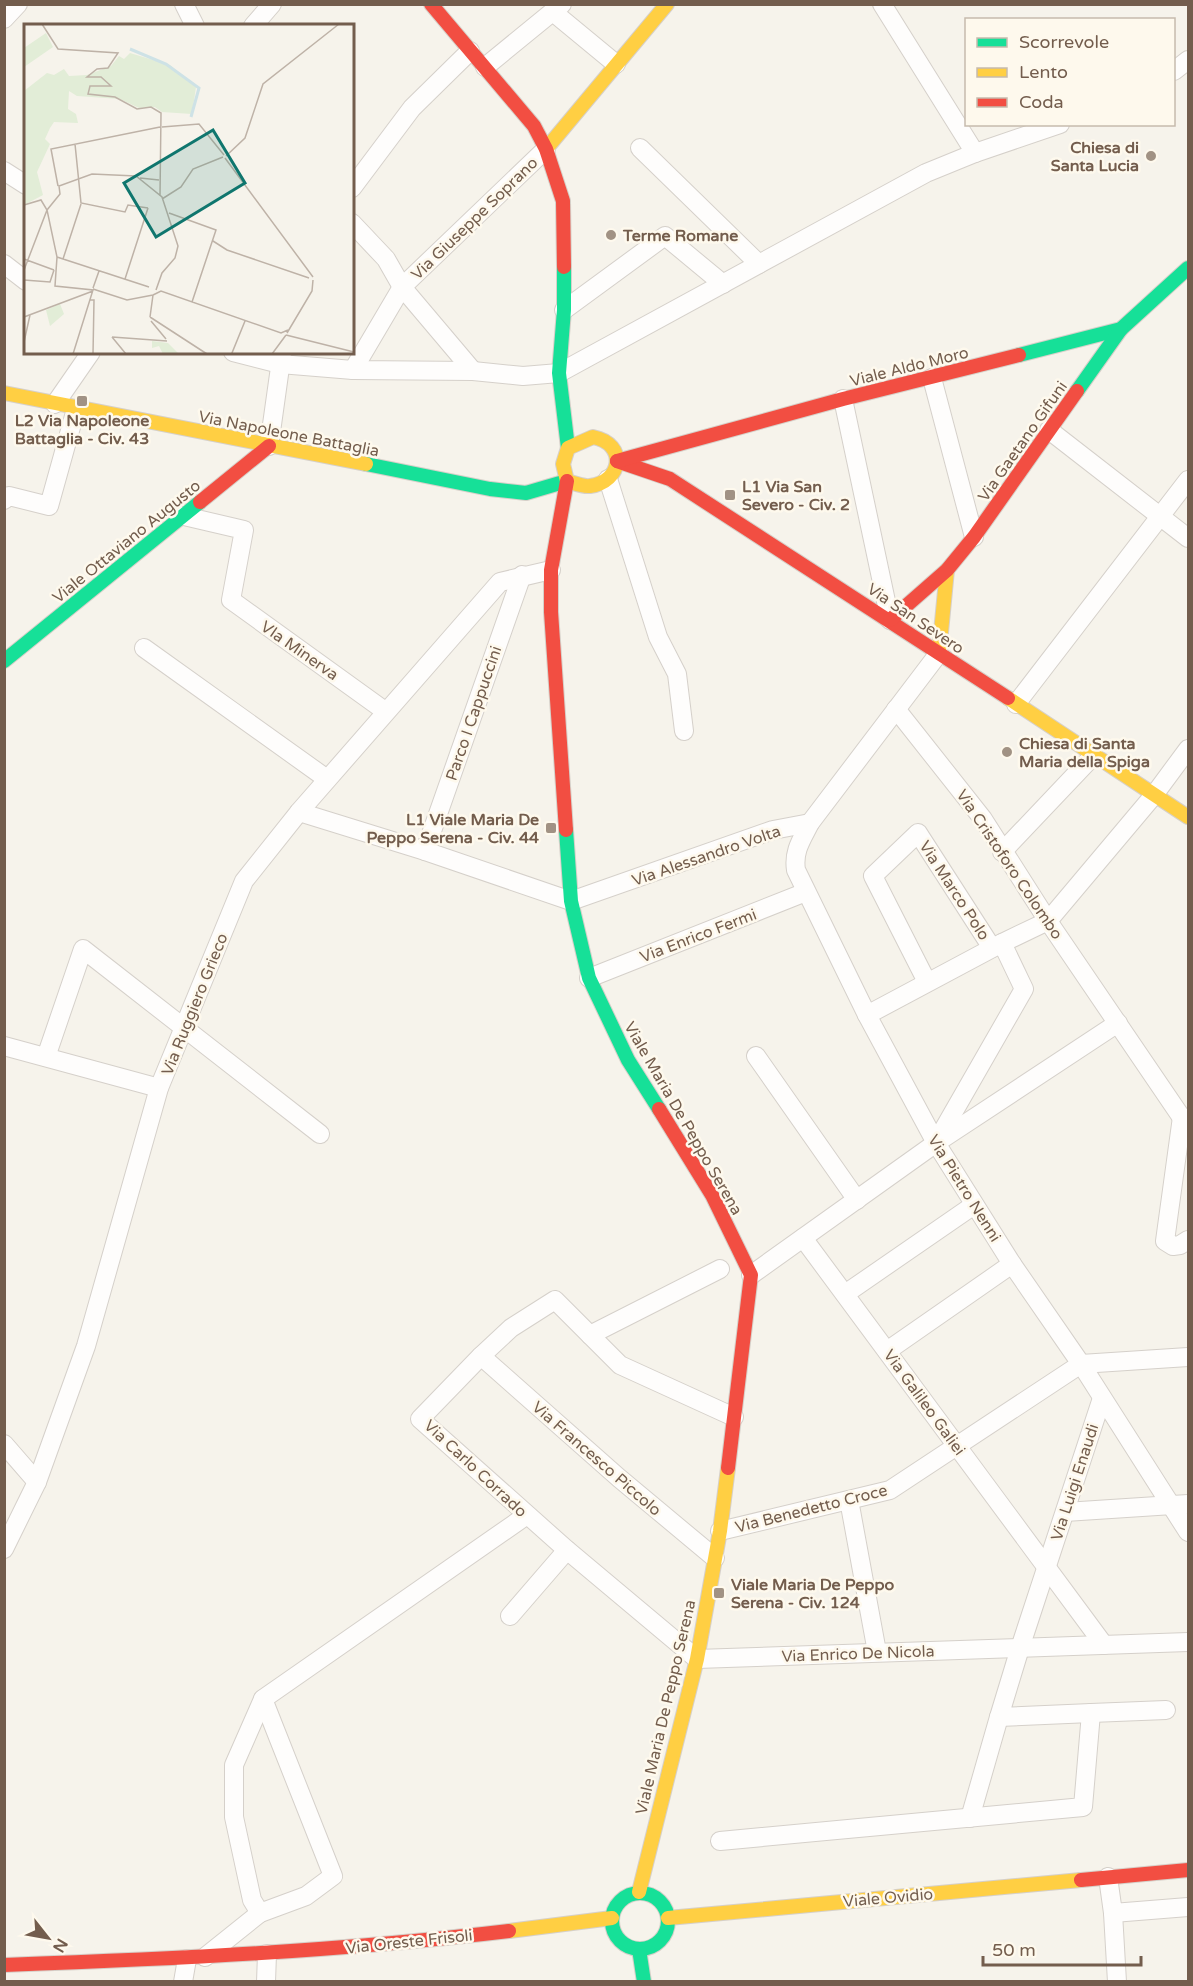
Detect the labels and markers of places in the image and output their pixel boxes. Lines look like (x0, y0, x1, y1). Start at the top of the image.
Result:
place label: Chiesa di Santa Lucia (1051, 138, 1139, 176)
marker: Chiesa di Santa Lucia (1144, 149, 1158, 163)
place label: Terme Romane (622, 226, 738, 246)
marker: Terme Romane (604, 228, 618, 242)
marker: L2 Via Napoleone Battaglia - Civ. 43 (75, 394, 89, 408)
place label: L2 Via Napoleone Battaglia - Civ. 43 (15, 411, 149, 449)
place label: L1 Via San Severo - Civ. 2 (742, 477, 850, 515)
marker: L1 Via San Severo - Civ. 2 (723, 488, 737, 502)
place label: Chiesa di Santa Maria della Spiga (1019, 734, 1150, 772)
marker: Chiesa di Santa Maria della Spiga (1000, 745, 1014, 759)
place label: L1 Viale Maria De Peppo Serena - Civ. 44 (367, 810, 539, 848)
marker: L1 Viale Maria De Peppo Serena - Civ. 44 (544, 821, 558, 835)
place label: Viale Maria De Peppo Serena - Civ. 124 (731, 1575, 895, 1613)
marker: Viale Maria De Peppo Serena - Civ. 124 (712, 1586, 726, 1600)

